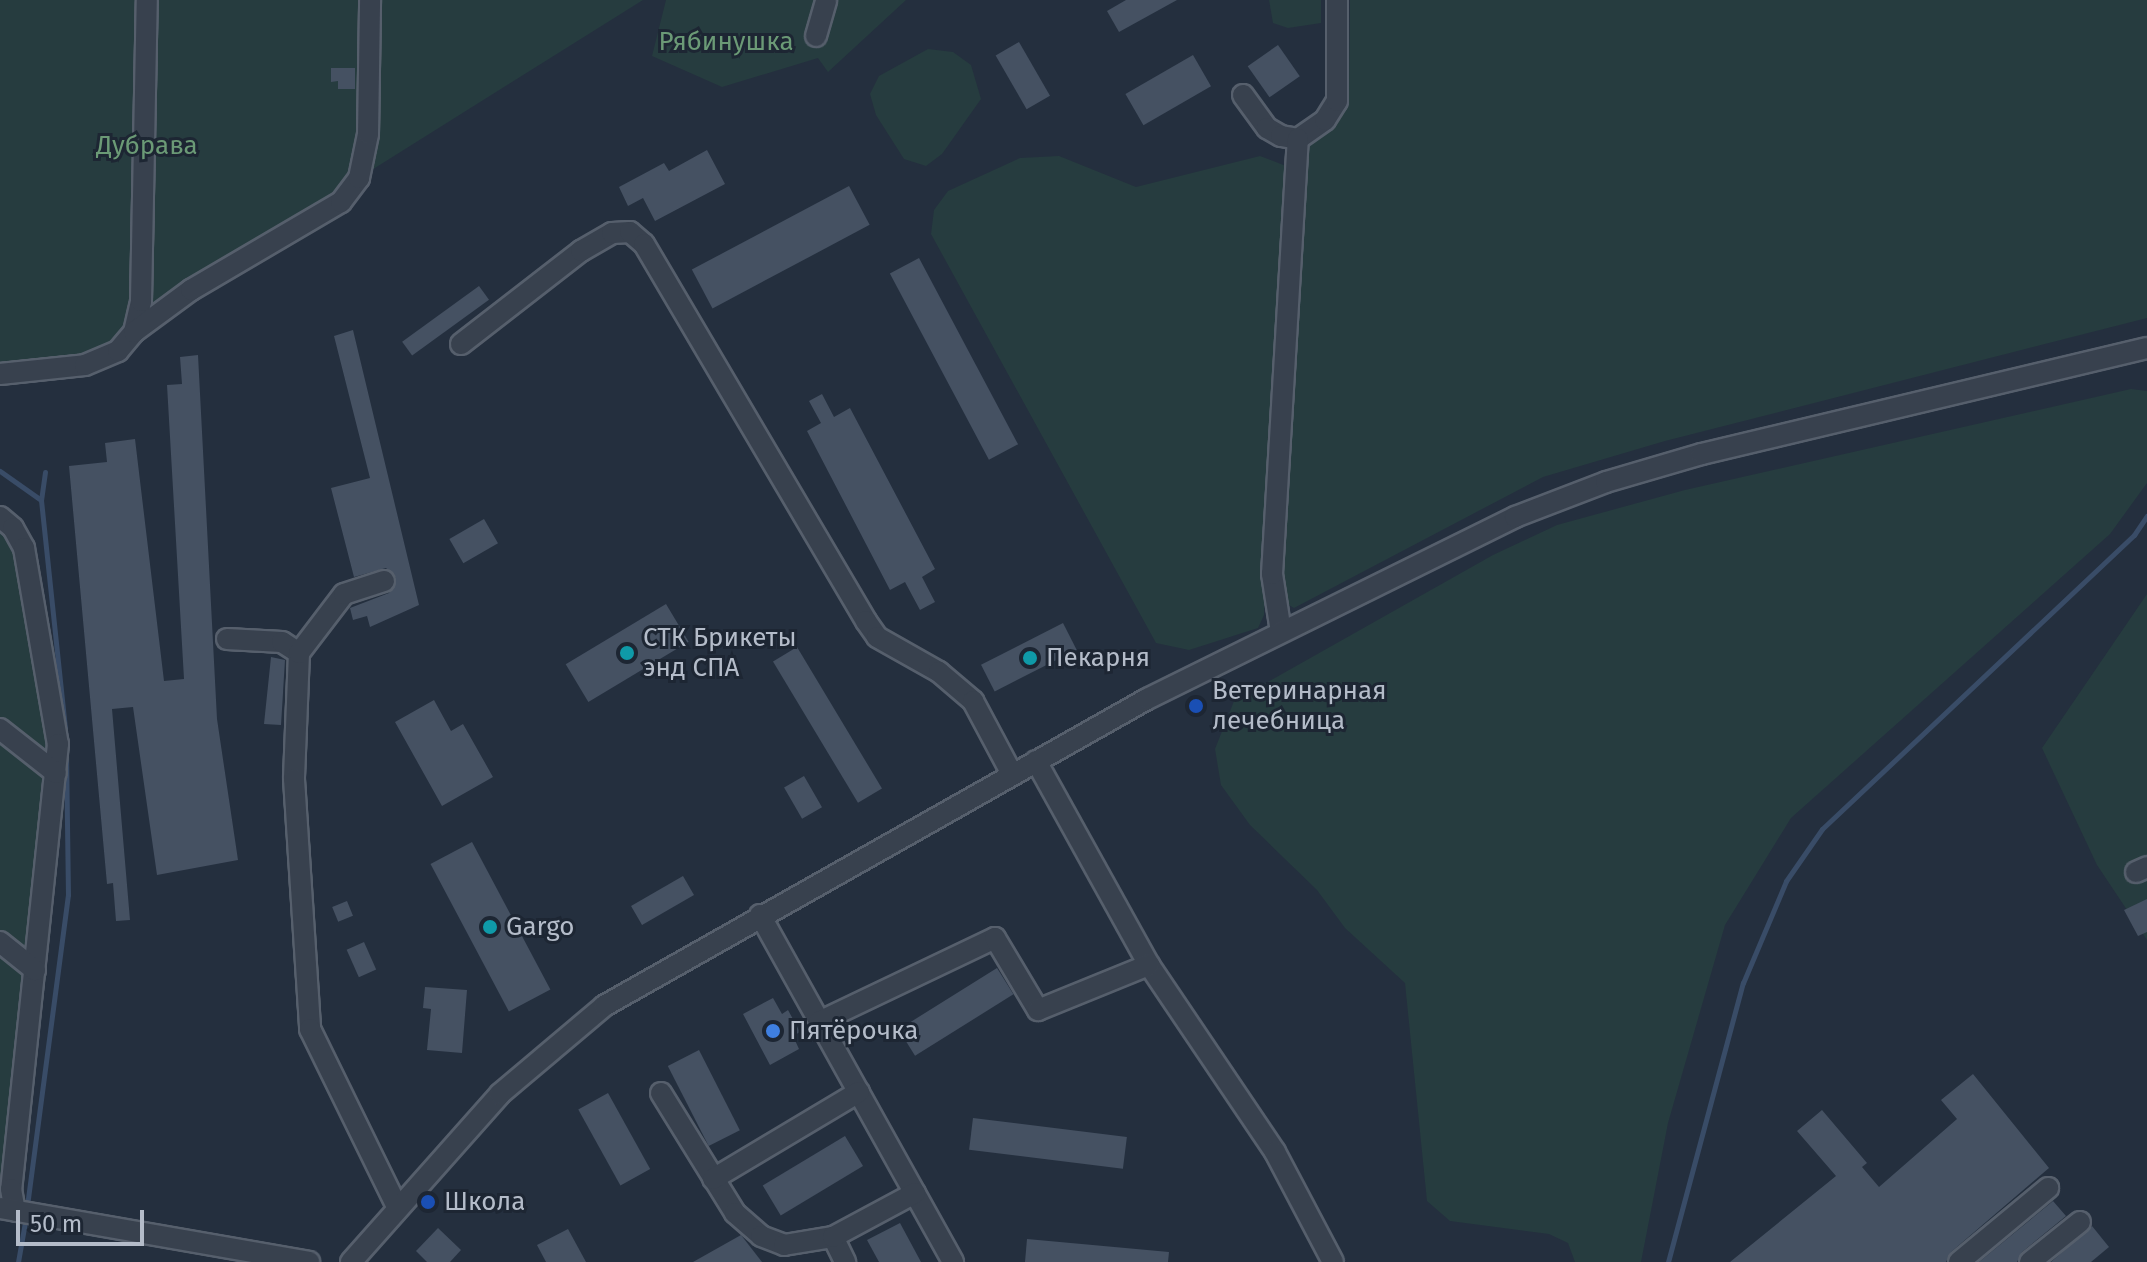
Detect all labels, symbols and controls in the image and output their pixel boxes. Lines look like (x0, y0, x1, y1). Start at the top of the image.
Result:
park label: Рябинушка (658, 26, 794, 58)
park label: Дубрава (96, 130, 198, 162)
place label: СТК Брикеты энд СПА (643, 622, 797, 684)
place label: Пекарня (1046, 642, 1150, 674)
marker: СТК Брикеты энд СПА (618, 644, 636, 662)
marker: Пекарня (1021, 649, 1039, 667)
place label: Ветеринарная лечебница (1212, 675, 1387, 736)
marker: Ветеринарная лечебница (1187, 697, 1205, 715)
place label: Gargo (506, 911, 574, 943)
marker: Gargo (481, 918, 499, 936)
place label: Пятёрочка (789, 1015, 918, 1047)
marker: Пятёрочка (764, 1022, 782, 1040)
place label: Школа (444, 1186, 525, 1218)
marker: Школа (419, 1193, 437, 1211)
scale bar (20, 1194, 148, 1244)
text: 50 m (30, 1210, 82, 1238)

